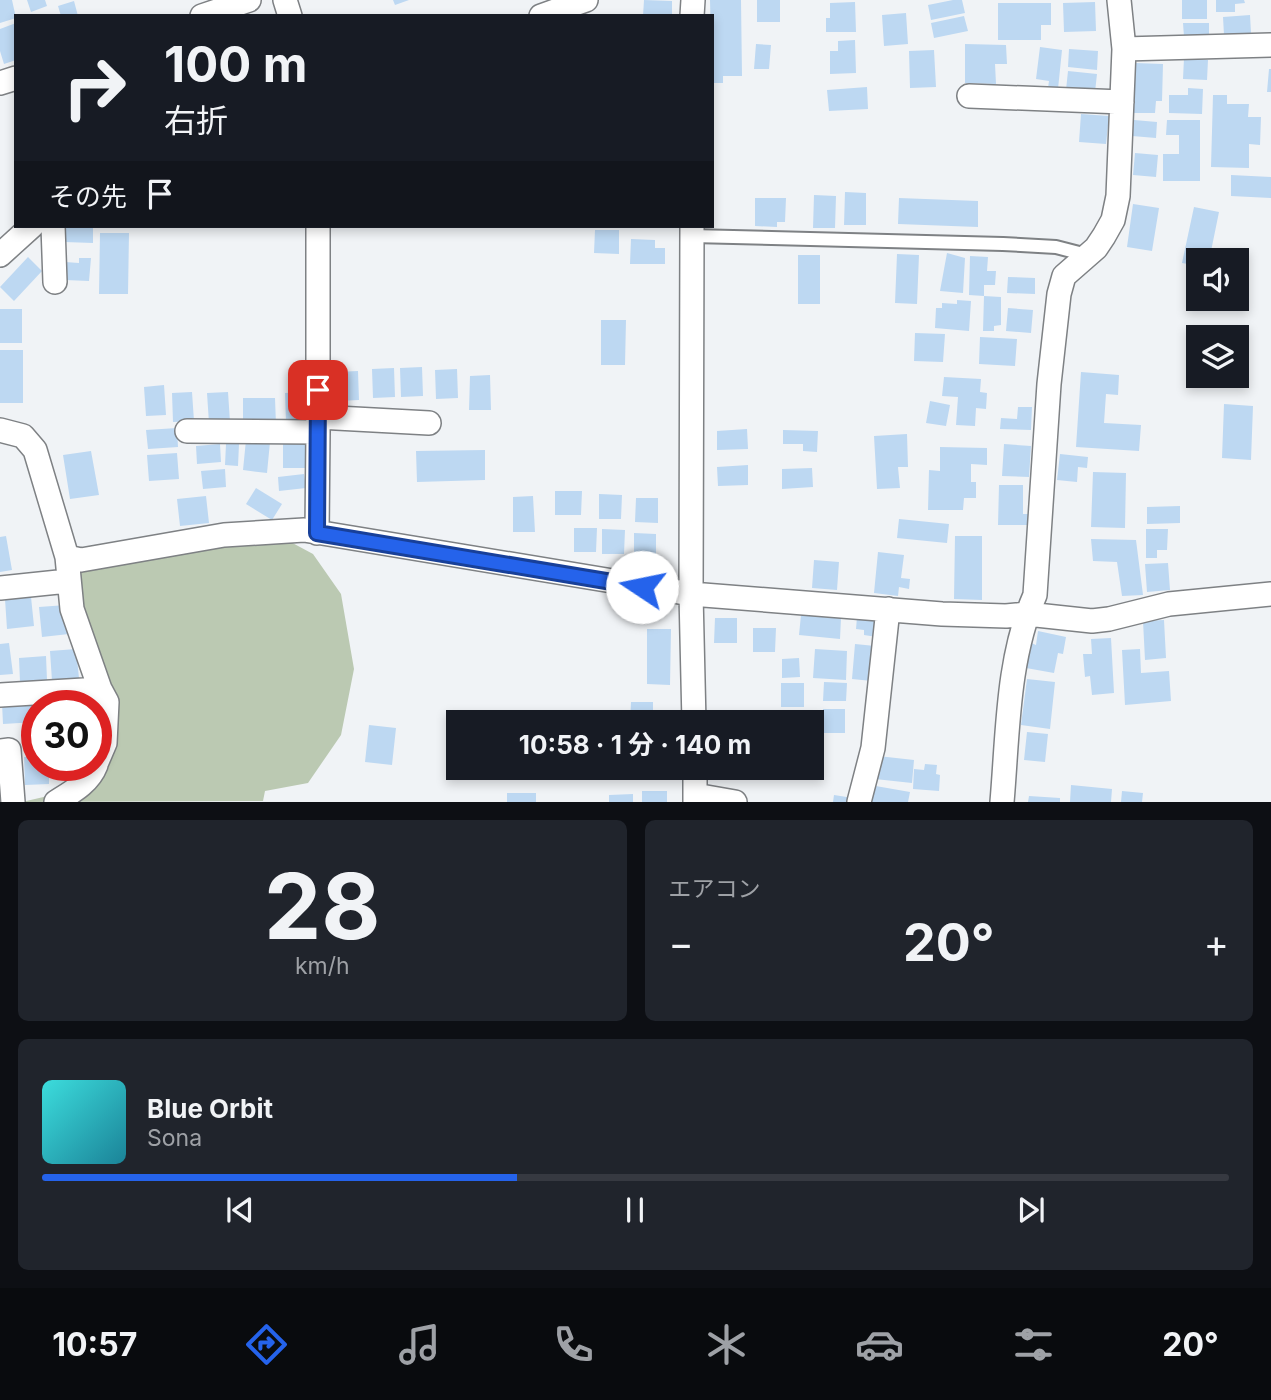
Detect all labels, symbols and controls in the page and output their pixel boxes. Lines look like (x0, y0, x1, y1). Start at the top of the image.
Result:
text: 100 m (164, 35, 308, 94)
icon: right (49, 42, 140, 133)
text: 右折 (164, 101, 228, 140)
icon: arrive (141, 175, 179, 213)
text: その先 (49, 181, 127, 212)
map controls (1186, 248, 1249, 388)
button: sound (1186, 248, 1249, 311)
button: layers (1186, 325, 1249, 388)
pin (288, 360, 348, 420)
icon: arrive (299, 371, 337, 409)
position arrow (605, 550, 679, 624)
speed limit sign: 30 (21, 690, 112, 781)
text: 10:58 · 1 分 · 140 m (519, 729, 751, 760)
text: 28 (264, 851, 381, 961)
text: エアコン (669, 875, 761, 903)
text: 20° (903, 911, 995, 974)
text: − (669, 920, 694, 966)
text: + (1204, 920, 1229, 966)
text: km/h (295, 952, 350, 980)
text: Blue Orbit (147, 1093, 273, 1124)
text: Sona (147, 1124, 202, 1152)
icon: previous (221, 1191, 259, 1229)
icon: pause (616, 1191, 654, 1229)
icon: next (1012, 1191, 1050, 1229)
icon: directions (242, 1320, 291, 1369)
icon: music (395, 1320, 444, 1369)
icon: phone (549, 1320, 598, 1369)
icon: climate (702, 1320, 751, 1369)
icon: car (855, 1320, 904, 1369)
icon: filters (1009, 1320, 1058, 1369)
text: 10:57 (52, 1325, 137, 1364)
text: 20° (1162, 1325, 1219, 1364)

